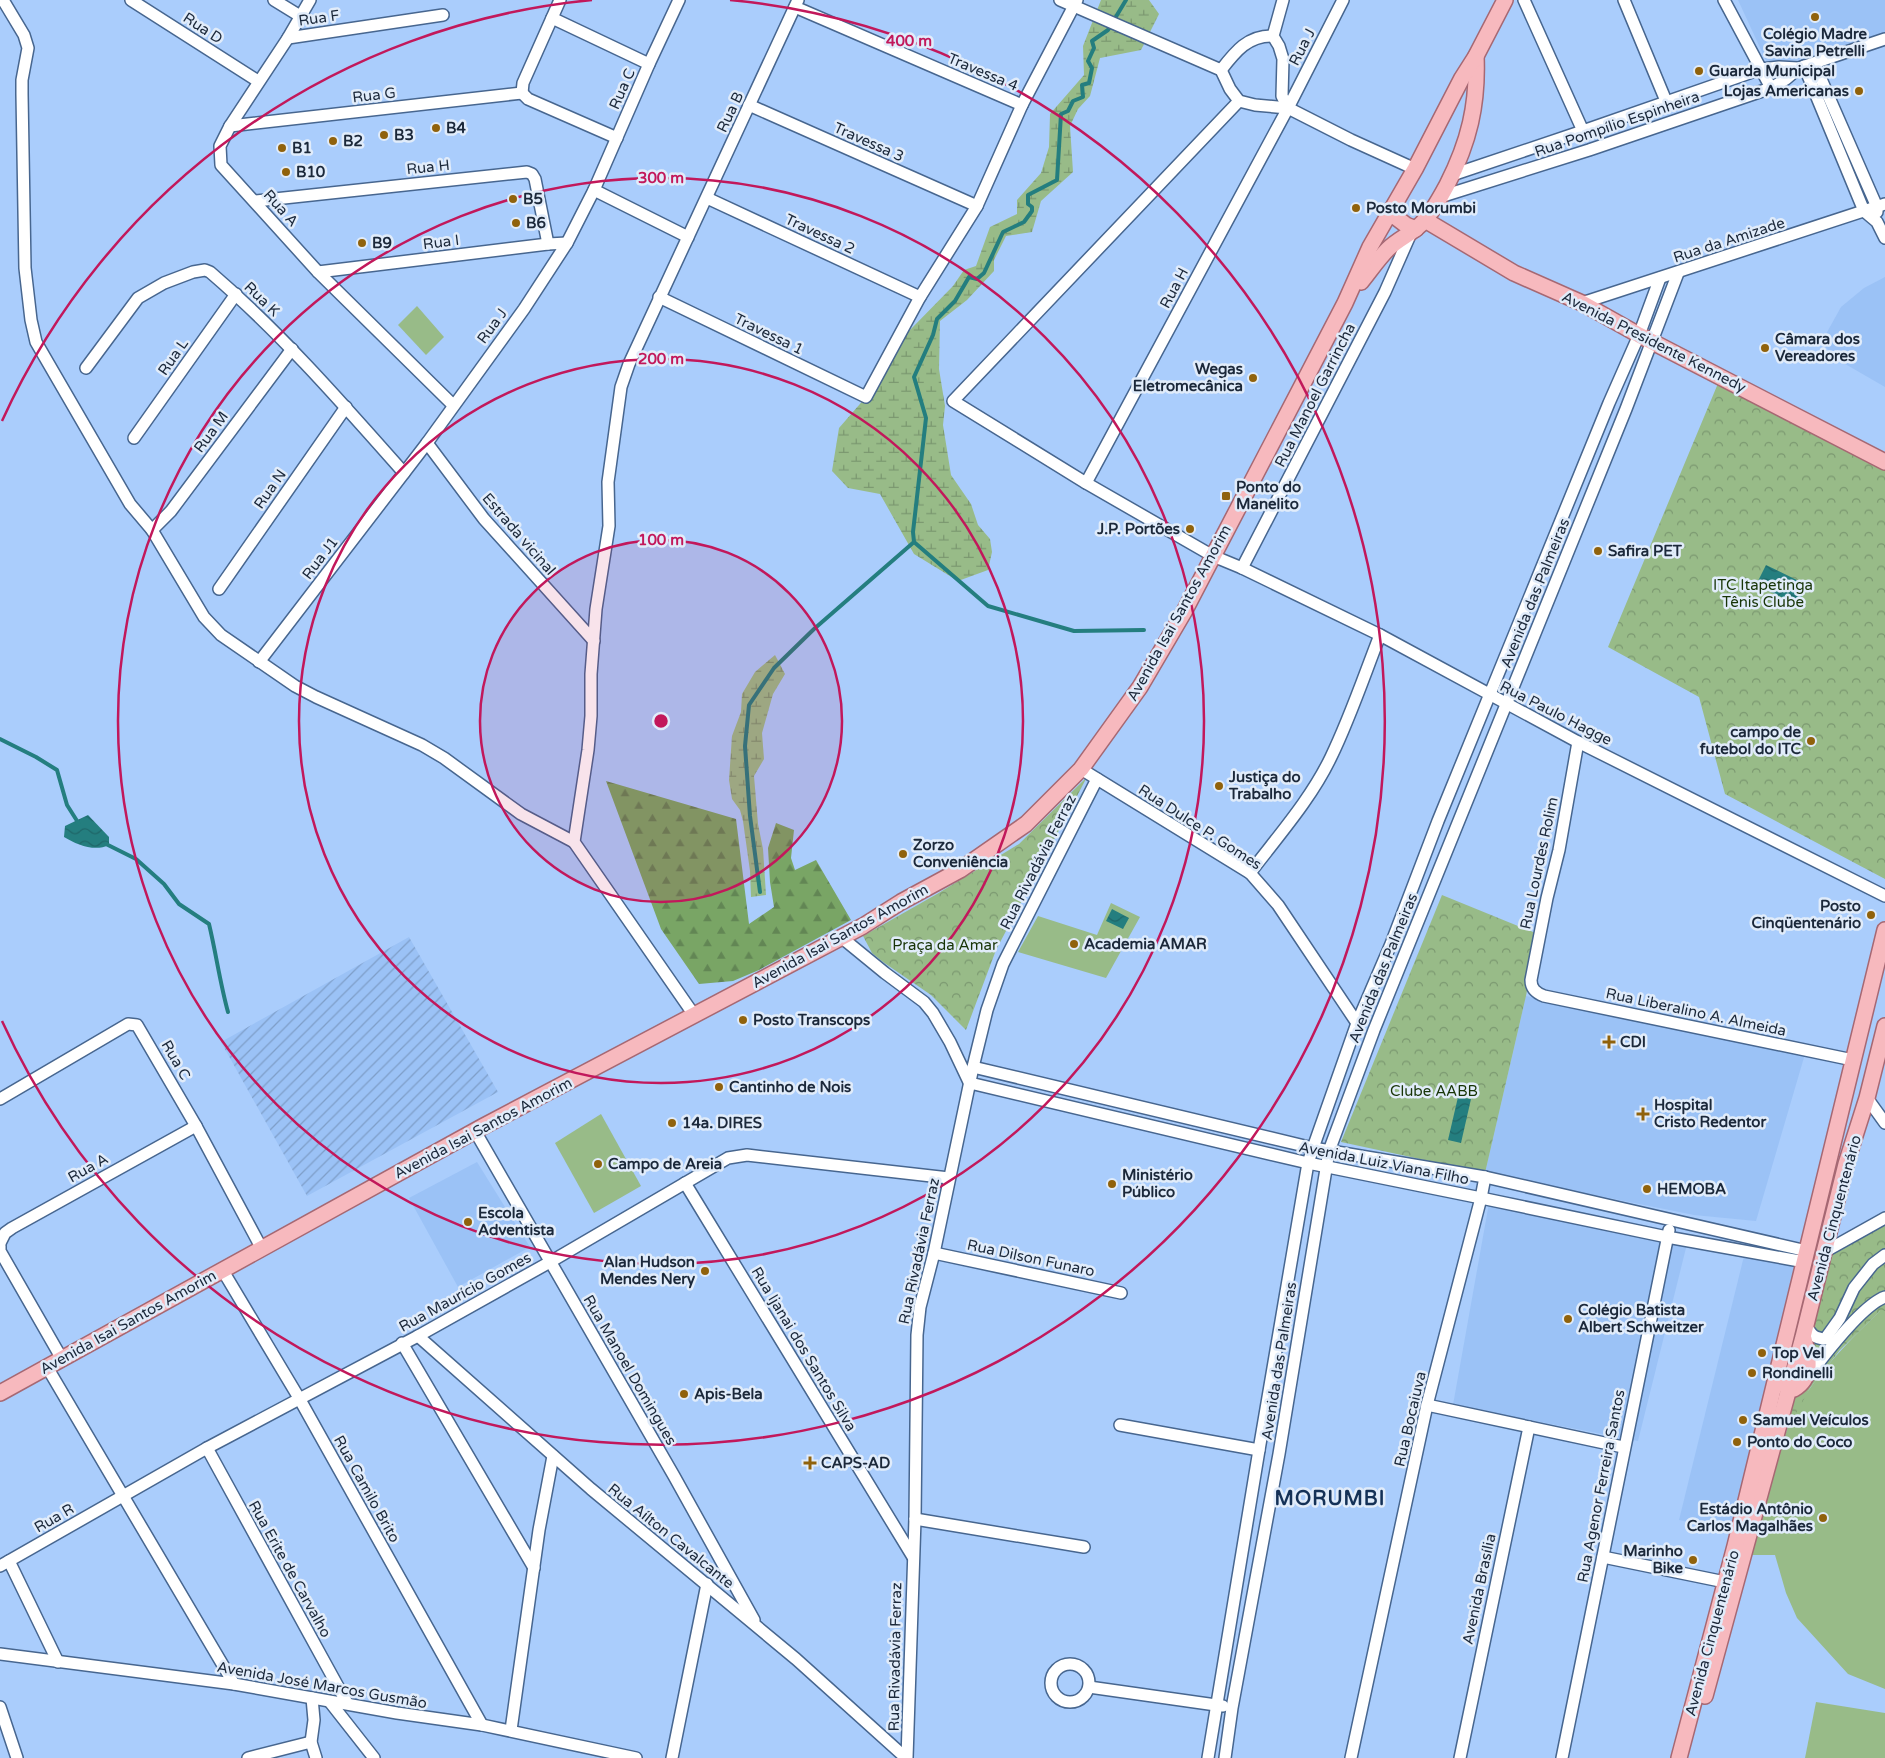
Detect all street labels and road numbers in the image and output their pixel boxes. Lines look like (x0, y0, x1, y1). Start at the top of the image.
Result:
street label: Rua F (297, 6, 341, 30)
street label: Rua D (180, 9, 226, 47)
street label: Rua J (1285, 25, 1319, 69)
street label: Travessa 4 (945, 49, 1021, 95)
street label: Rua C (605, 66, 639, 112)
street label: Rua G (351, 83, 397, 107)
street label: Rua Pompílio Espinheira (1532, 87, 1702, 161)
street label: Rua B (713, 89, 747, 135)
street label: Travessa 3 (831, 119, 907, 165)
street label: Rua H (405, 156, 451, 178)
street label: Rua A (260, 186, 302, 230)
street label: Travessa 2 (782, 210, 858, 258)
street label: Rua da Amizade (1671, 213, 1787, 267)
street label: Rua I (422, 231, 460, 253)
street label: Rua H (1156, 265, 1192, 311)
street label: Rua K (241, 278, 283, 320)
street label: Avenida Presidente Kennedy (1559, 288, 1749, 396)
street label: Rua J (473, 305, 511, 347)
street label: Travessa 1 (731, 310, 807, 358)
street label: Rua Manoel Garrincha (1271, 320, 1359, 470)
street label: Rua L (154, 335, 192, 379)
street label: Rua M (190, 408, 232, 456)
street label: Rua N (250, 466, 290, 512)
street label: Estrada vicinal (478, 489, 560, 579)
street label: Avenida das Palmeiras (1497, 516, 1573, 670)
street label: Avenida Isai Santos Amorim (1123, 522, 1235, 704)
street label: Rua J1 (298, 533, 342, 583)
street label: Rua Paulo Hagge (1497, 677, 1615, 749)
street label: Rua Dulce P. Gomes (1135, 780, 1265, 874)
street label: Rua Rivadávia Ferraz (996, 792, 1080, 932)
street label: Rua Lourdes Rolim (1516, 795, 1562, 931)
street label: Avenida Isai Santos Amorim (749, 880, 931, 992)
street label: Avenida das Palmeiras (1345, 891, 1421, 1045)
street label: Rua Liberalino A. Almeida (1604, 984, 1788, 1040)
street label: Rua C (158, 1037, 194, 1083)
street label: Avenida Isai Santos Amorim (391, 1073, 575, 1183)
street label: Avenida Cinquentenário (1803, 1133, 1865, 1303)
street label: Avenida Luiz Viana Filho (1297, 1138, 1471, 1188)
street label: Rua A (65, 1150, 111, 1186)
street label: Rua Rivadávia Ferraz (895, 1176, 943, 1326)
street label: Rua Dilson Funaro (966, 1236, 1096, 1280)
street label: Rua Maurício Gomes (396, 1248, 534, 1336)
street label: Rua Ijanai dos Santos Silva (748, 1263, 860, 1435)
street label: Avenida Isai Santos Amorim (37, 1266, 219, 1378)
street label: Avenida das Palmeiras (1258, 1281, 1300, 1441)
street label: Rua Manoel Domingues (580, 1292, 680, 1448)
street label: Rua Bocaiuva (1390, 1370, 1430, 1468)
street label: Rua Agenor Ferreira Santos (1573, 1388, 1629, 1584)
street label: Rua Camilo Brito (330, 1432, 404, 1546)
street label: Rua Aílton Cavalcante (604, 1480, 738, 1592)
street label: Rua Erite de Carvalho (245, 1497, 335, 1641)
street label: Rua R (31, 1499, 77, 1537)
street label: Avenida Brasília (1458, 1532, 1500, 1646)
street label: Avenida Cinquentenário (1681, 1548, 1743, 1718)
street label: Rua Rivadávia Ferraz (885, 1582, 905, 1732)
street label: Avenida José Marcos Gusmão (216, 1658, 428, 1712)

